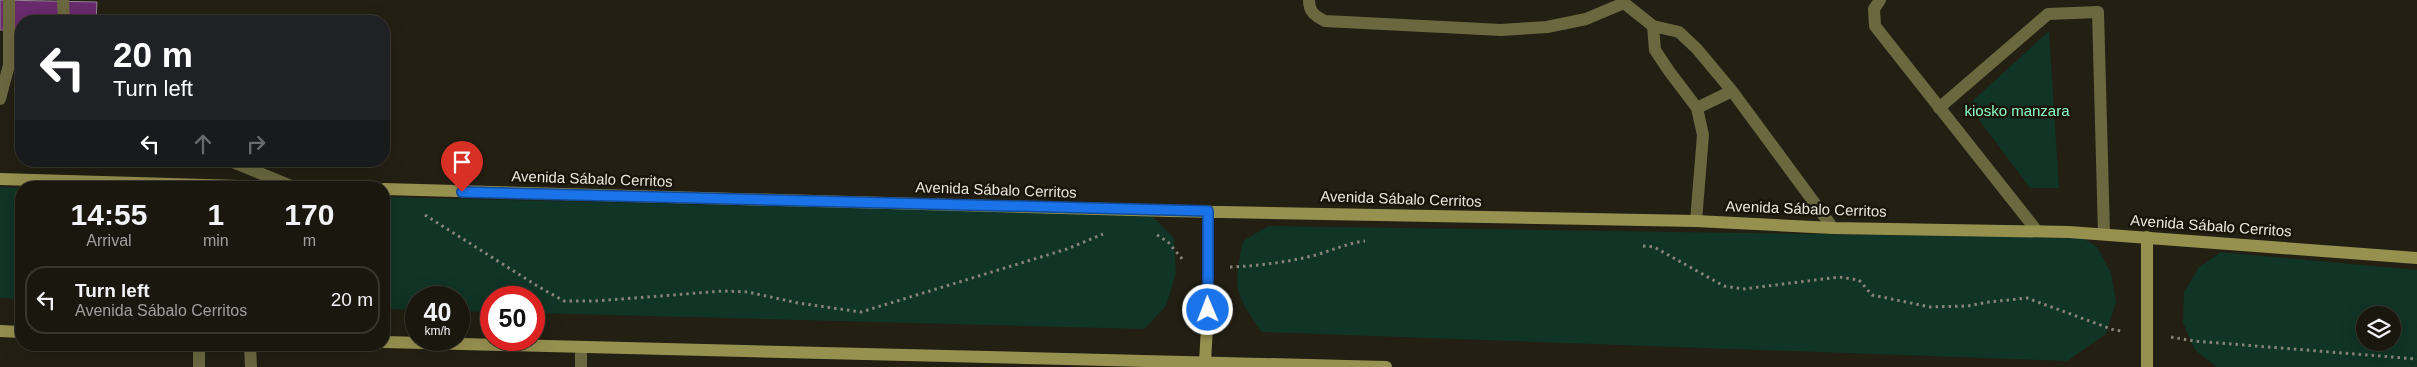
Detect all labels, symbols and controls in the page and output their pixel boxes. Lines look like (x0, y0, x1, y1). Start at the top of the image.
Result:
icon: left (30, 35, 95, 100)
text: 20 m (113, 35, 193, 74)
text: Turn left (113, 76, 193, 101)
park label: kiosko manzara (1964, 102, 2070, 119)
icon: left (136, 130, 164, 158)
icon: ahead (189, 130, 217, 158)
icon: right (242, 130, 270, 158)
pin (441, 141, 483, 192)
icon: arrive (448, 148, 476, 176)
street label: Avenida Sábalo Cerritos (511, 167, 673, 190)
street label: Avenida Sábalo Cerritos (915, 178, 1077, 201)
street label: Avenida Sábalo Cerritos (1320, 187, 1482, 210)
street label: Avenida Sábalo Cerritos (1725, 197, 1887, 220)
text: 14:55 (71, 198, 147, 231)
text: 1 (207, 198, 224, 231)
text: 170 (284, 198, 334, 231)
street label: Avenida Sábalo Cerritos (2130, 211, 2292, 240)
text: Arrival (86, 232, 132, 249)
text: min (203, 232, 229, 249)
text: m (303, 232, 316, 249)
text: Turn left (75, 280, 150, 301)
position arrow (1181, 283, 1233, 335)
icon: left (32, 286, 60, 314)
speed limit sign: 50 (480, 286, 545, 351)
text: 20 m (331, 289, 373, 310)
text: 40 (424, 298, 451, 326)
text: Avenida Sábalo Cerritos (75, 302, 247, 319)
map controls (2356, 306, 2401, 351)
button: layers (2356, 306, 2401, 351)
text: km/h (424, 324, 451, 338)

